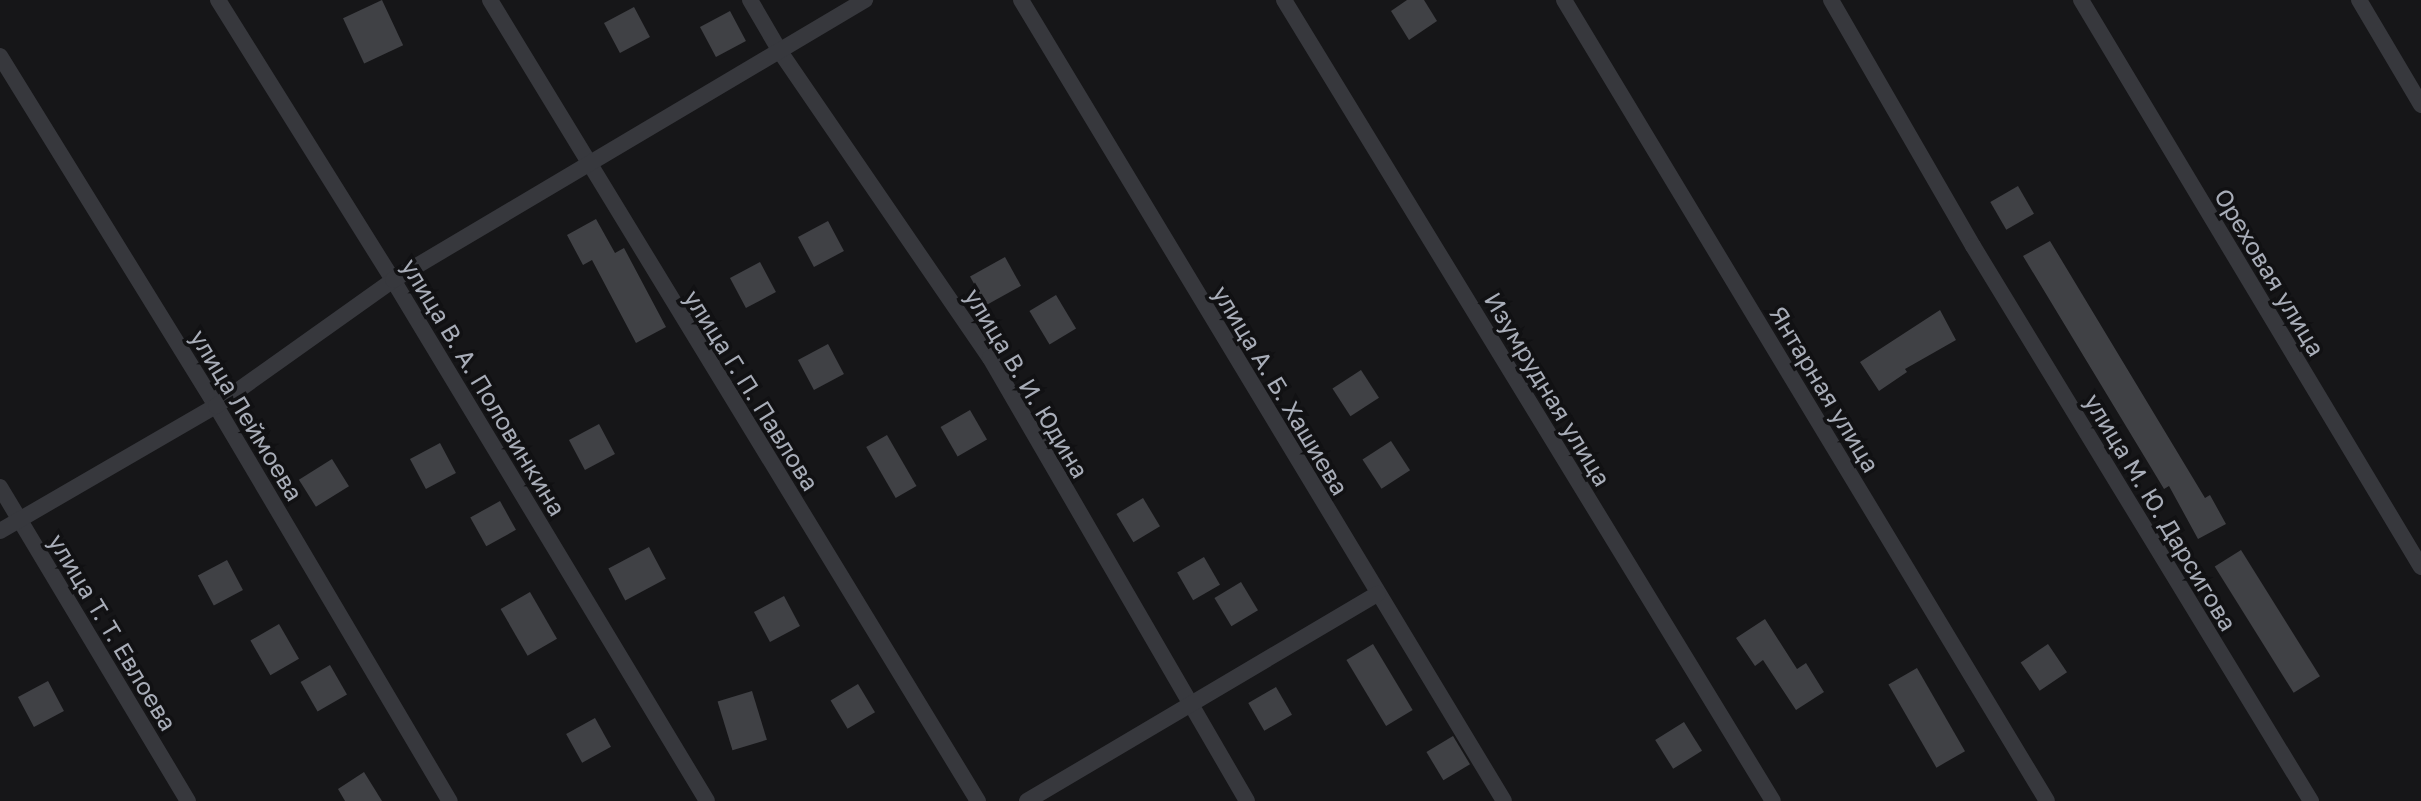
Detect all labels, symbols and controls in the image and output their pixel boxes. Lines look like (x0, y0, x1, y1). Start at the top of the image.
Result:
street label: Ореховая улица (2209, 183, 2331, 361)
street label: улица В. А. Половинкина (396, 253, 572, 521)
street label: улица А. Б. Хашиева (1207, 280, 1355, 500)
street label: улица В. И. Юдина (959, 283, 1095, 483)
street label: улица Г. П. Павлова (678, 284, 826, 496)
street label: Изумрудная улица (1479, 287, 1617, 491)
street label: Янтарная улица (1764, 301, 1886, 477)
street label: улица Леймоева (185, 324, 309, 506)
street label: улица М. Ю. Дарсигова (2079, 388, 2243, 636)
street label: улица Т. Т. Евлоева (43, 528, 183, 736)

